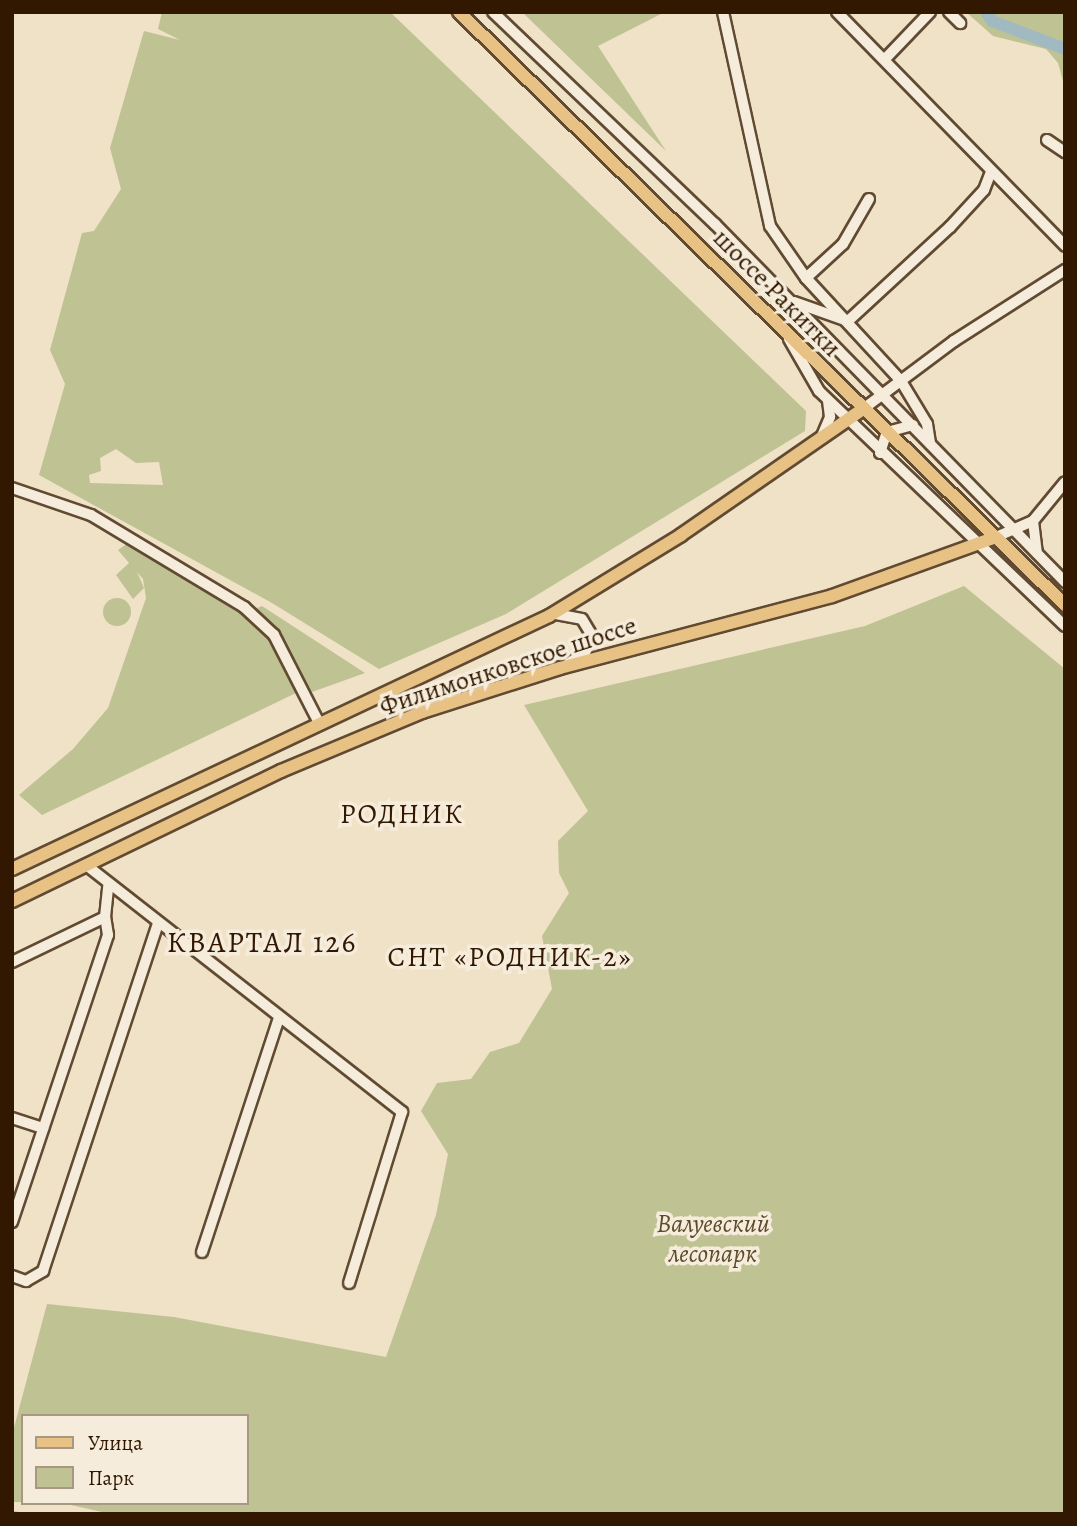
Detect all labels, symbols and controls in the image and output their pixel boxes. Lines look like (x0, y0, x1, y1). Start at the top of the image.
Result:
street label: шоссе Ракитки (707, 223, 847, 363)
street label: Филимонковское шоссе (376, 610, 640, 722)
district label: РОДНИК (341, 797, 463, 831)
district label: КВАРТАЛ 126 (168, 924, 356, 960)
district label: СНТ «РОДНИК-2» (389, 940, 631, 974)
park label: Валуевский лесопарк (656, 1208, 770, 1270)
legend (21, 1414, 248, 1505)
text: Улица (88, 1429, 143, 1457)
text: Парк (88, 1464, 134, 1492)

